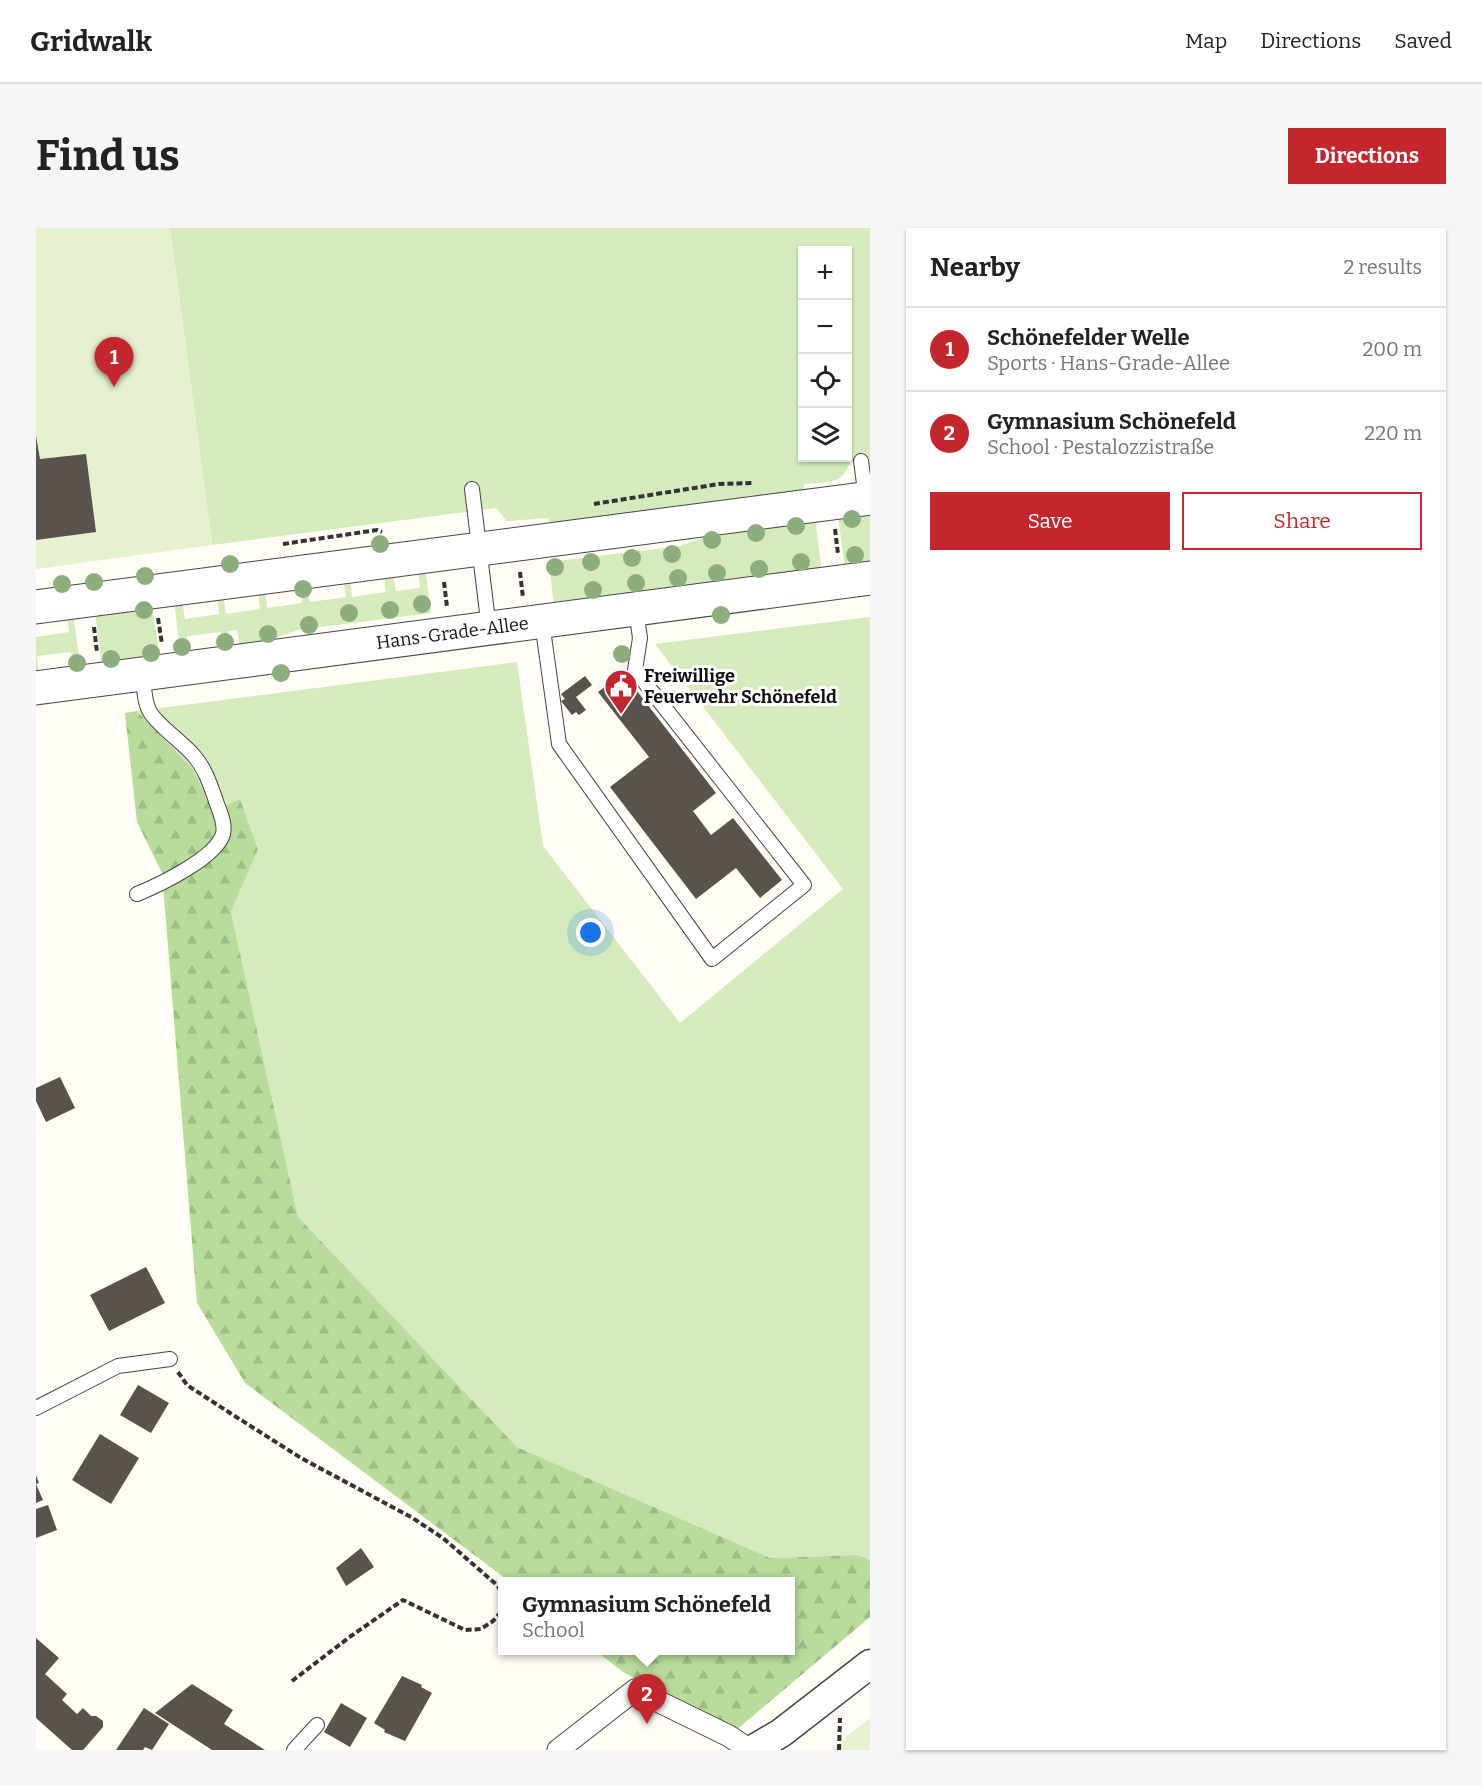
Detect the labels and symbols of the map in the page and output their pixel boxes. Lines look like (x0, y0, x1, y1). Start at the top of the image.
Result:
pin: 1 (94, 338, 134, 387)
street label: Hans-Grade-Allee (375, 612, 530, 654)
place label: Freiwillige Feuerwehr Schönefeld (644, 665, 837, 708)
public building icon: Freiwillige Feuerwehr Schönefeld (603, 668, 639, 715)
your location (576, 918, 605, 947)
pin: 2 (628, 1674, 666, 1724)

